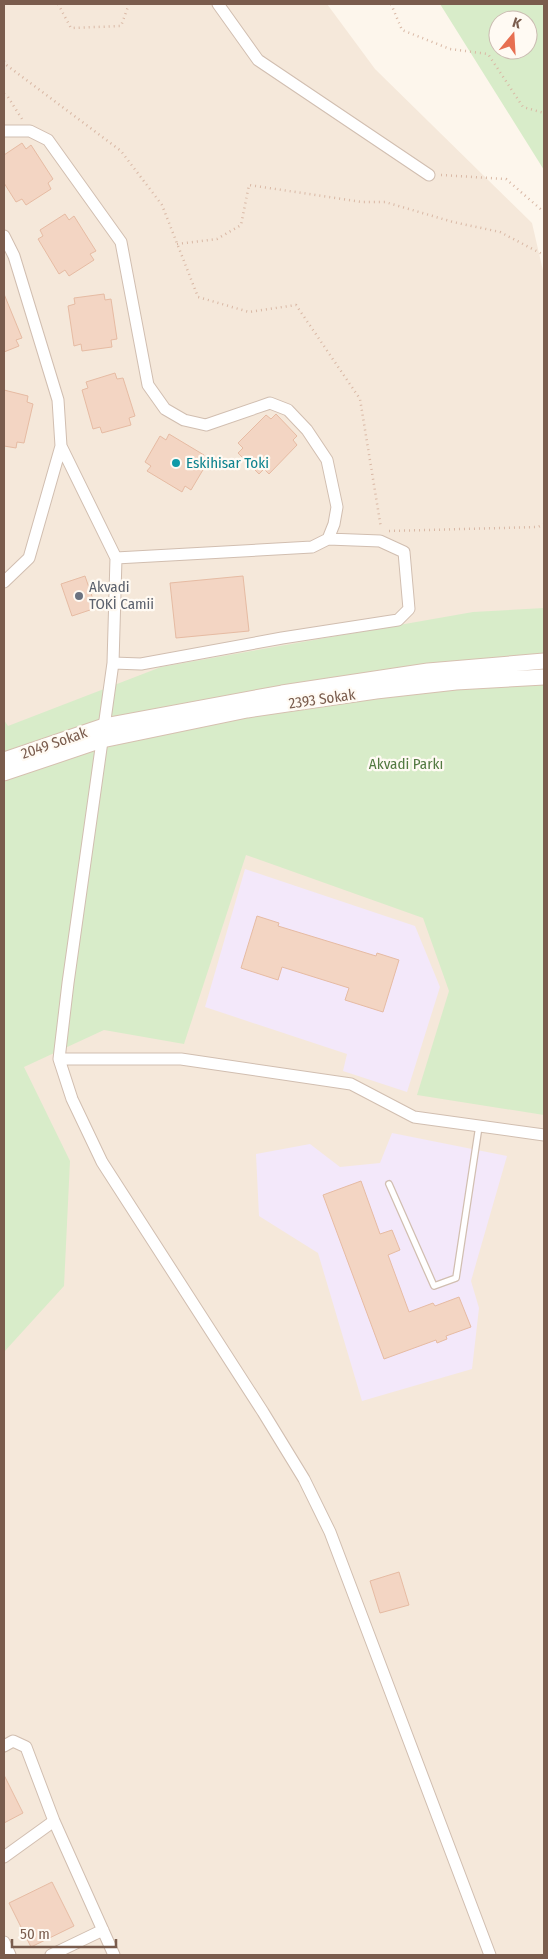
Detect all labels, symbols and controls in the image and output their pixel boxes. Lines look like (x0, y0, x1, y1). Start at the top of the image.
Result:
north arrow (488, 10, 538, 60)
text: K (510, 14, 524, 33)
place label: Eskihisar Toki (186, 454, 269, 472)
marker: Eskihisar Toki (170, 457, 182, 469)
place label: Akvadi TOKİ Camii (89, 578, 154, 613)
marker: Akvadi TOKİ Camii (73, 590, 85, 602)
street label: 2393 Sokak (288, 685, 356, 713)
street label: 2049 Sokak (19, 723, 89, 763)
park label: Akvadi Parkı (369, 755, 443, 773)
scale bar (12, 1916, 116, 1948)
text: 50 m (20, 1925, 50, 1943)

